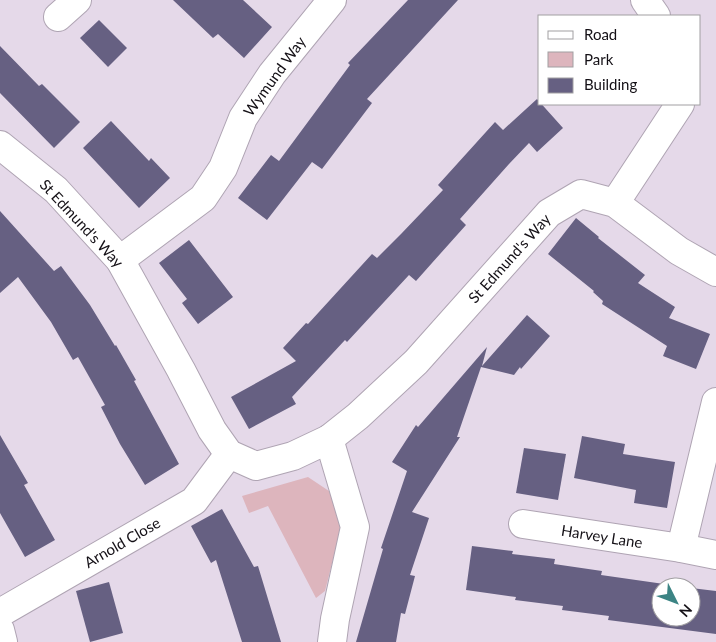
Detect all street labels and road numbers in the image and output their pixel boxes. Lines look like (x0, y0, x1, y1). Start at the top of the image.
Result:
street label: Wymund Way (239, 33, 309, 119)
street label: St Edmund's Way (37, 175, 128, 271)
street label: St Edmund's Way (464, 209, 554, 306)
street label: Arnold Close (81, 513, 163, 571)
street label: Harvey Lane (560, 521, 644, 551)

